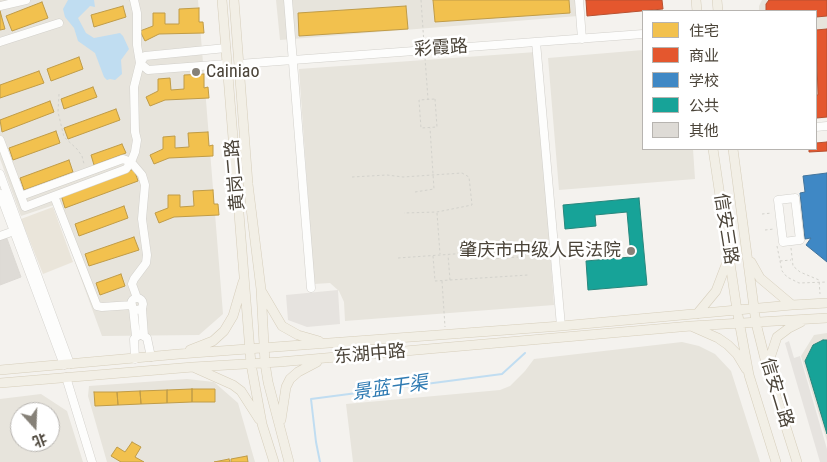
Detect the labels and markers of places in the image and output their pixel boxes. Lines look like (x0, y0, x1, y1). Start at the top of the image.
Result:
place label: Cainiao (206, 61, 259, 83)
marker: Cainiao (190, 66, 202, 78)
place label: 肇庆市中级人民法院 (459, 240, 621, 262)
marker: 肇庆市中级人民法院 (625, 245, 637, 257)

